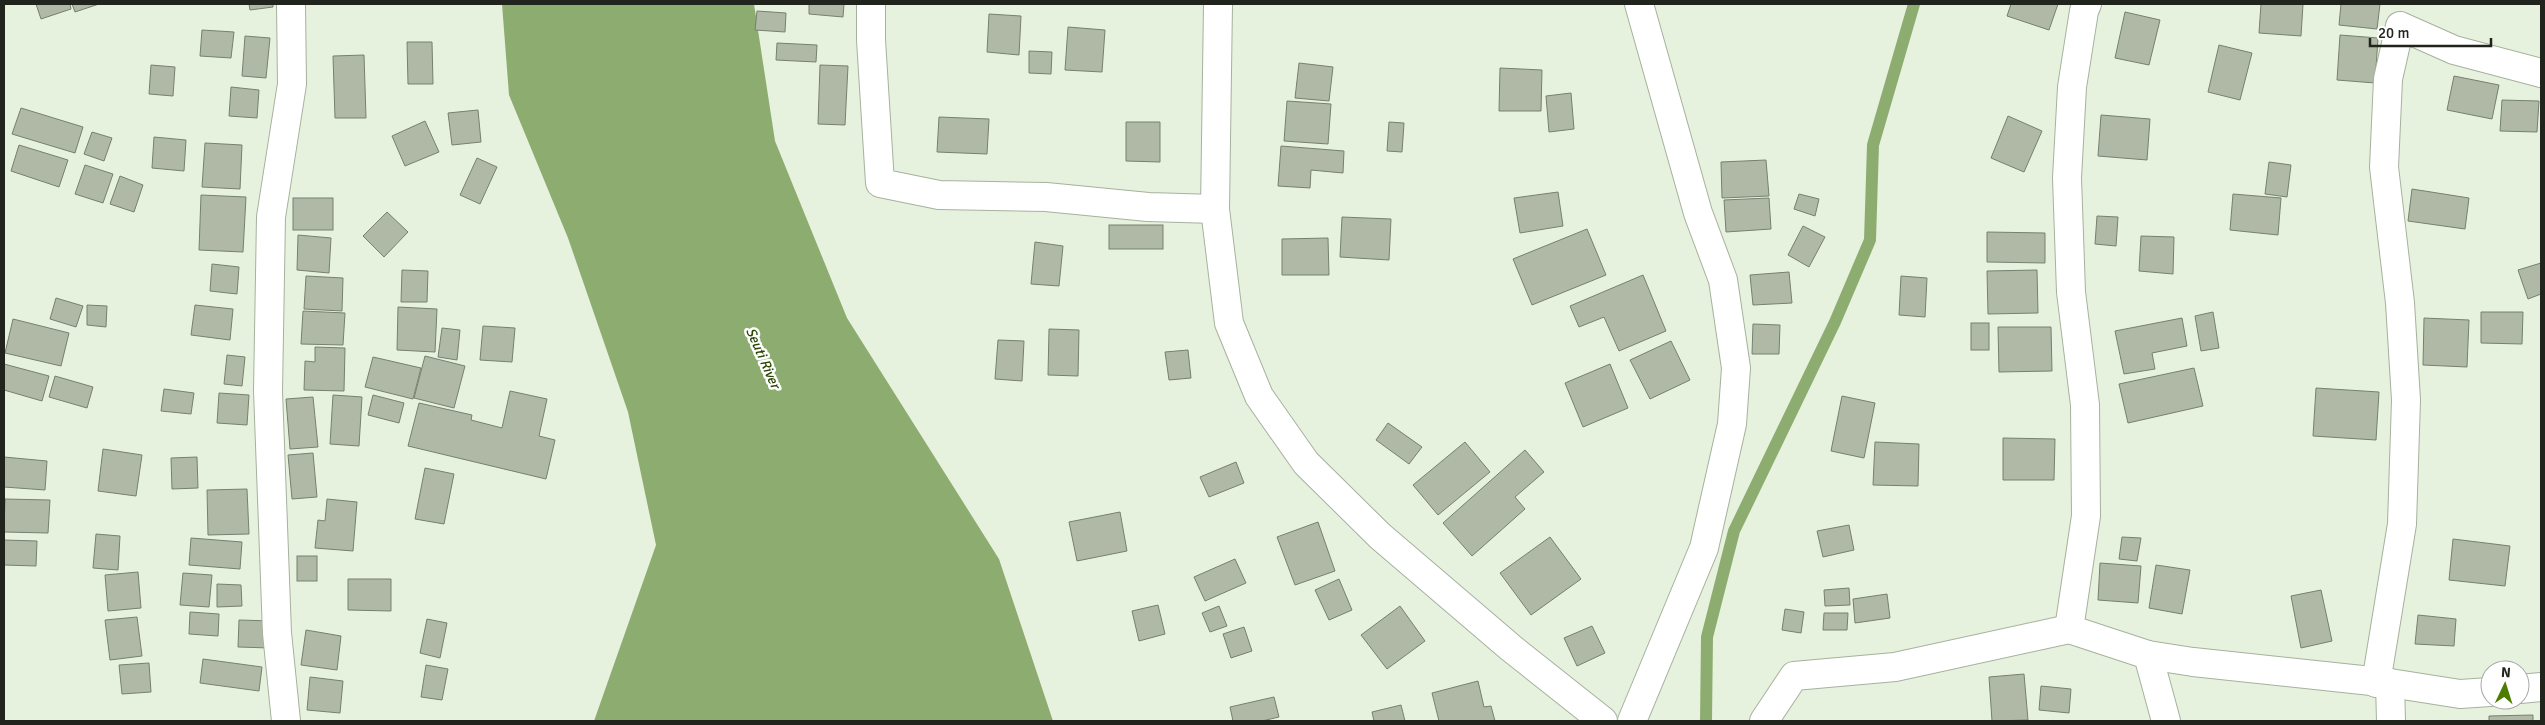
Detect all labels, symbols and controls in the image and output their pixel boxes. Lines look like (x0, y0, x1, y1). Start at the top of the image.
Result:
scale bar (2370, 15, 2491, 47)
text: 20 m (2378, 24, 2409, 42)
water label: Seuti River (742, 325, 785, 393)
north arrow (2480, 660, 2530, 710)
text: N (2500, 664, 2511, 681)

